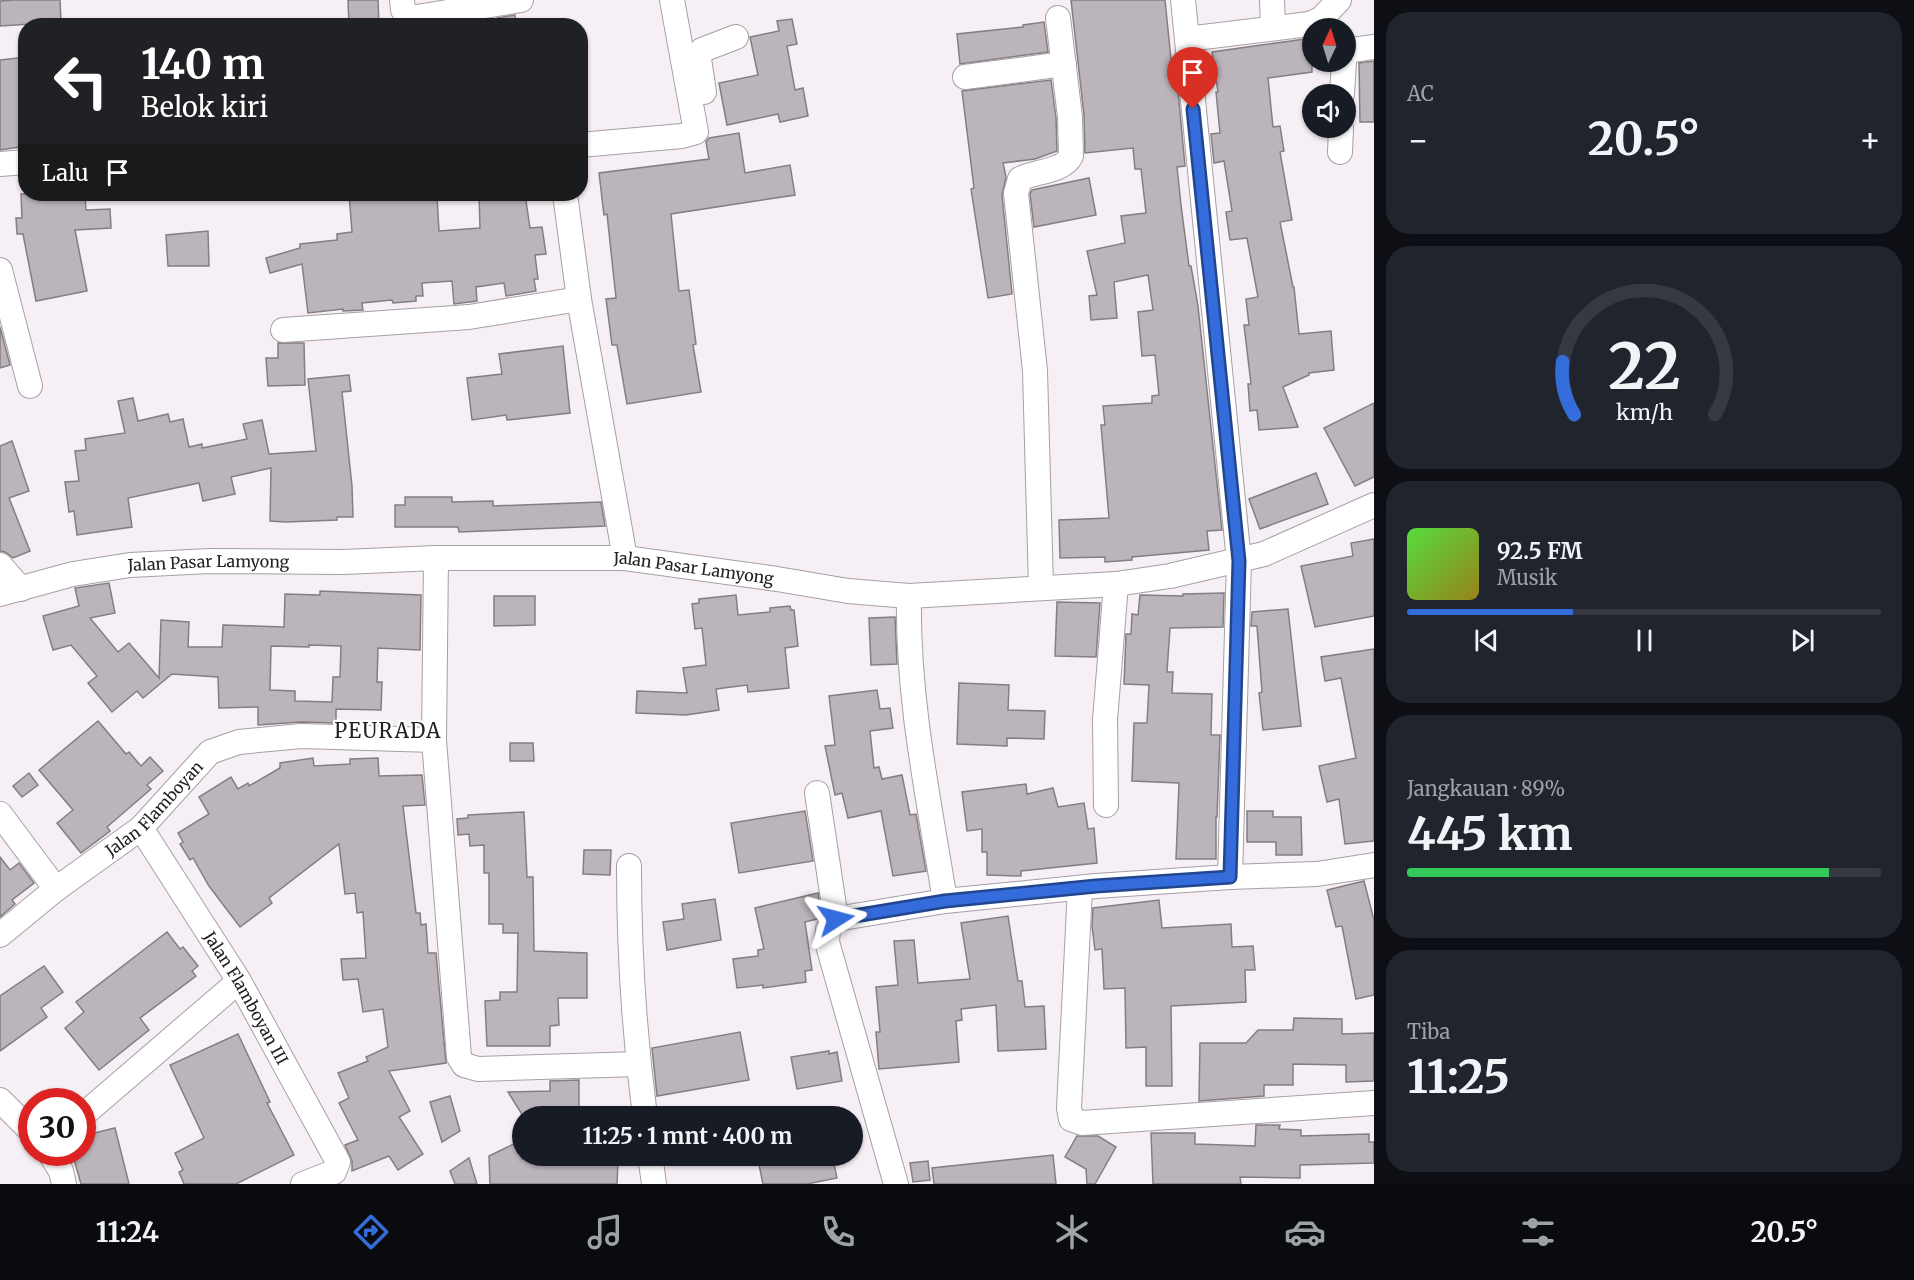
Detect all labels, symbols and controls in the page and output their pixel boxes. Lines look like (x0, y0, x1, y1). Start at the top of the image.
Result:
north arrow (1302, 18, 1356, 72)
map controls (1302, 18, 1356, 138)
text: 140 m (141, 38, 264, 90)
icon: left (42, 42, 120, 120)
pin (1167, 47, 1218, 109)
icon: arrive (1176, 56, 1209, 89)
text: AC (1407, 81, 1434, 106)
button: sound (1302, 84, 1356, 138)
text: Belok kiri (141, 90, 268, 124)
text: 20.5° (1588, 111, 1700, 167)
text: − (1407, 120, 1429, 161)
text: + (1859, 120, 1881, 161)
icon: arrive (101, 156, 134, 189)
text: Lalu (42, 159, 89, 187)
text: 22 (1608, 328, 1680, 406)
text: km/h (1616, 399, 1672, 426)
text: 92.5 FM (1497, 537, 1583, 565)
street label: Jalan Pasar Lamyong (613, 548, 775, 589)
street label: Jalan Pasar Lamyong (126, 551, 290, 575)
text: Musik (1497, 565, 1557, 590)
icon: previous (1470, 624, 1503, 657)
icon: pause (1628, 624, 1661, 657)
icon: next (1786, 624, 1819, 657)
district label: PEURADA (334, 718, 442, 743)
street label: Jalan Flamboyan (101, 756, 207, 861)
text: Jangkauan · 89% (1407, 776, 1565, 801)
text: 445 km (1407, 806, 1572, 862)
position arrow (804, 887, 868, 951)
street label: Jalan Flamboyan III (199, 927, 293, 1068)
text: Tiba (1407, 1019, 1450, 1044)
text: 11:25 (1407, 1049, 1510, 1105)
speed limit sign: 30 (18, 1088, 96, 1166)
text: 11:25 · 1 mnt · 400 m (583, 1122, 792, 1150)
icon: directions (350, 1211, 392, 1253)
icon: music (584, 1211, 626, 1253)
icon: phone (817, 1211, 859, 1253)
icon: climate (1051, 1211, 1093, 1253)
icon: car (1284, 1211, 1326, 1253)
icon: filters (1517, 1211, 1559, 1253)
text: 11:24 (96, 1215, 159, 1249)
text: 20.5° (1751, 1215, 1818, 1249)

